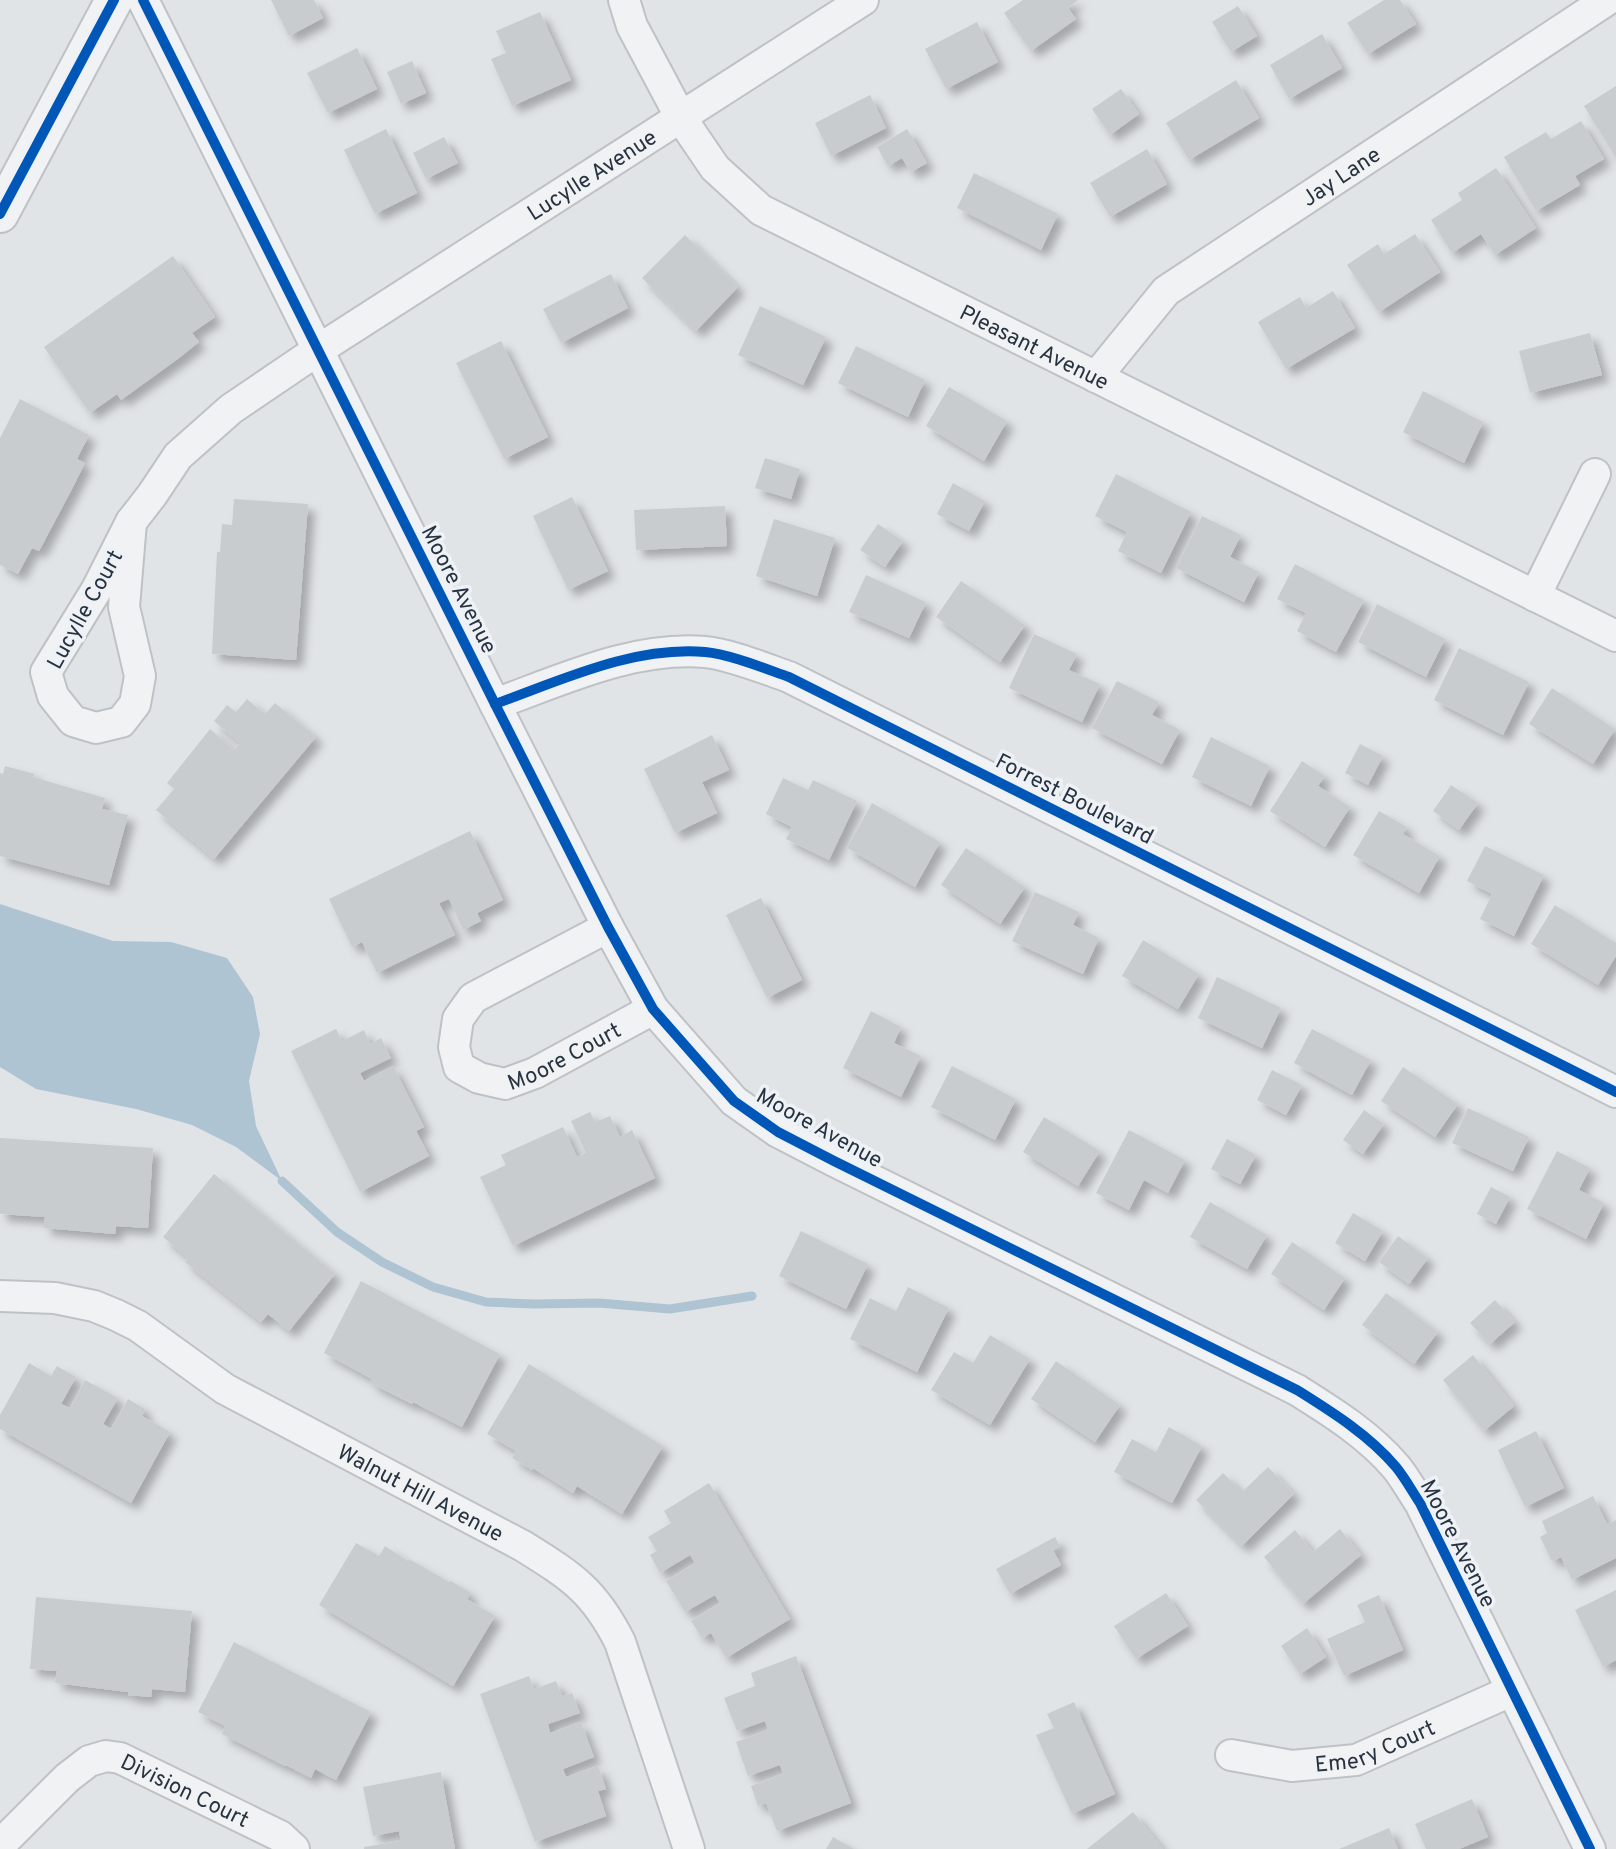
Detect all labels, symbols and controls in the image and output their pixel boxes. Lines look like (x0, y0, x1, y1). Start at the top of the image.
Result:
street label: Lucylle Avenue (523, 125, 663, 228)
street label: Jay Lane (1297, 142, 1387, 214)
street label: Pleasant Avenue (955, 300, 1113, 397)
street label: Moore Avenue (414, 522, 502, 659)
street label: Lucylle Court (42, 546, 130, 675)
street label: Forrest Boulevard (990, 749, 1157, 852)
street label: Moore Court (504, 1018, 626, 1098)
street label: Moore Avenue (751, 1083, 887, 1175)
street label: Walnut Hill Avenue (332, 1440, 507, 1549)
street label: Moore Avenue (1413, 1476, 1501, 1613)
street label: Emery Court (1314, 1715, 1440, 1780)
street label: Division Court (116, 1749, 253, 1835)

